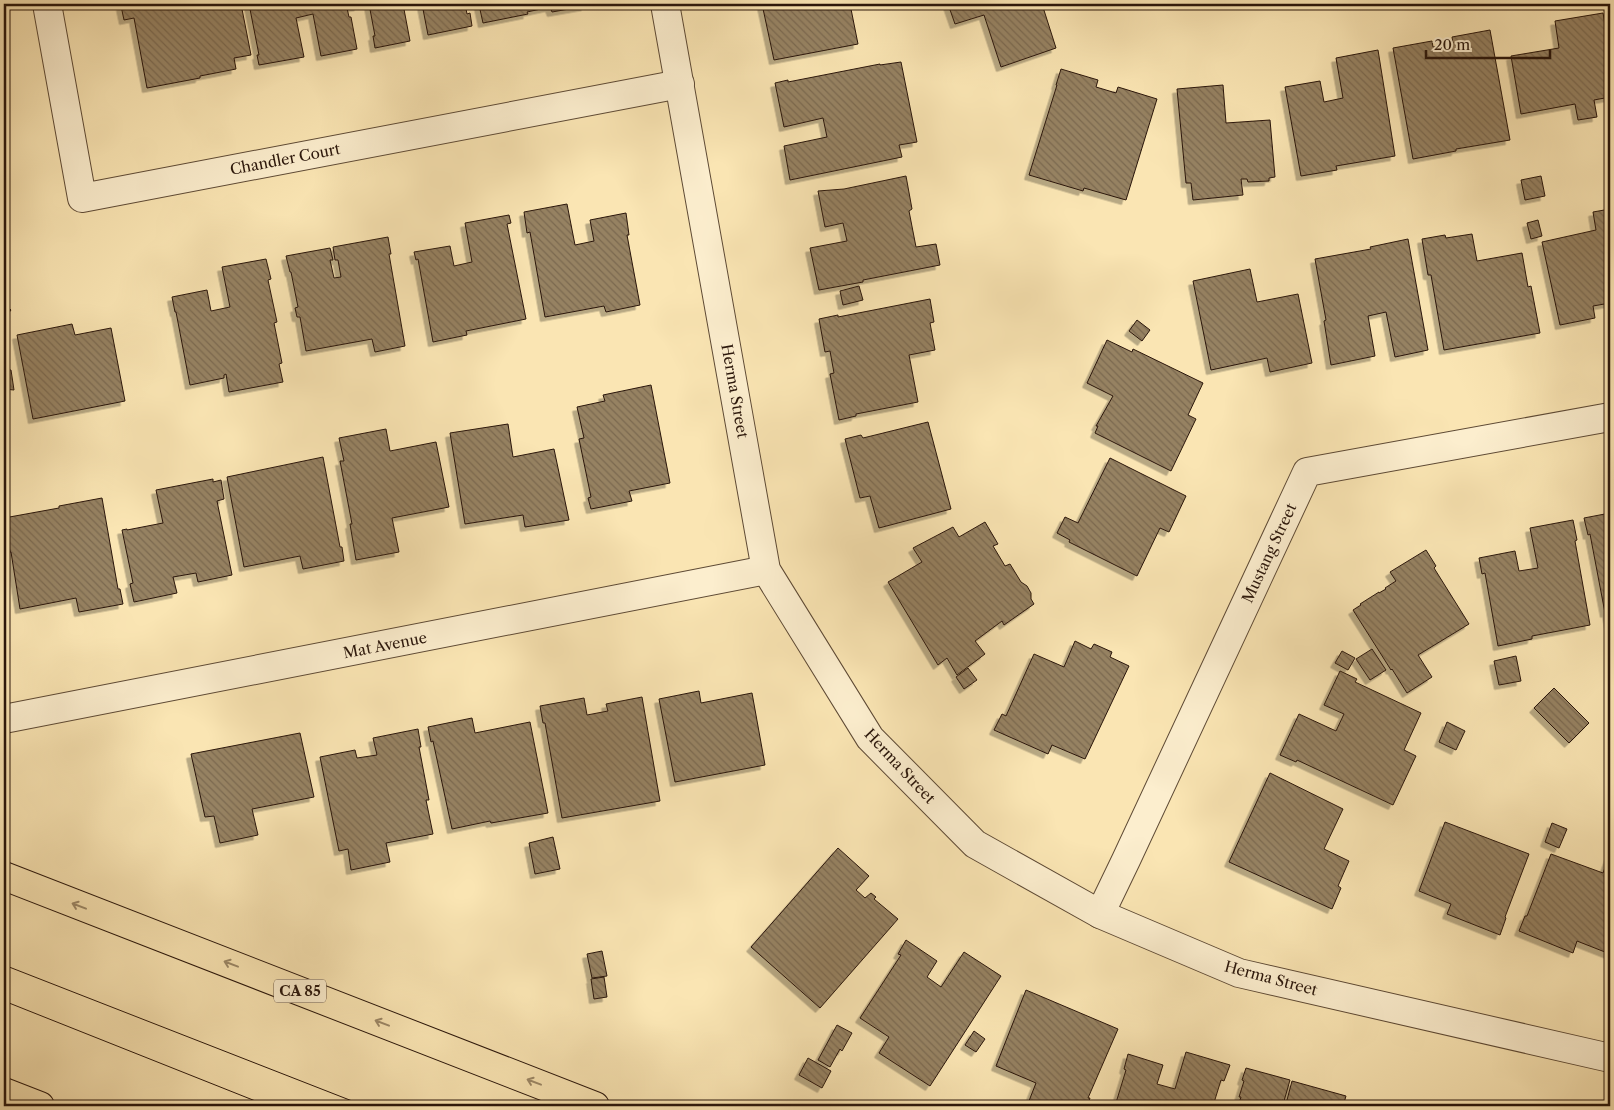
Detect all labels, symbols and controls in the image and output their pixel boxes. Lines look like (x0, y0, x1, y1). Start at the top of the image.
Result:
scale bar (1426, 28, 1550, 60)
text: 20 m (1434, 35, 1470, 54)
street label: Chandler Court (228, 139, 342, 179)
street label: Herma Street (717, 342, 753, 440)
street label: Mustang Street (1238, 500, 1301, 606)
street label: Mat Avenue (341, 628, 429, 662)
street label: Herma Street (861, 725, 940, 808)
one-way arrow (72, 900, 87, 909)
street label: Herma Street (1222, 956, 1320, 1000)
one-way arrow (224, 959, 239, 969)
road number: CA 85 (274, 979, 326, 1002)
one-way arrow (375, 1018, 390, 1028)
one-way arrow (527, 1077, 542, 1086)

